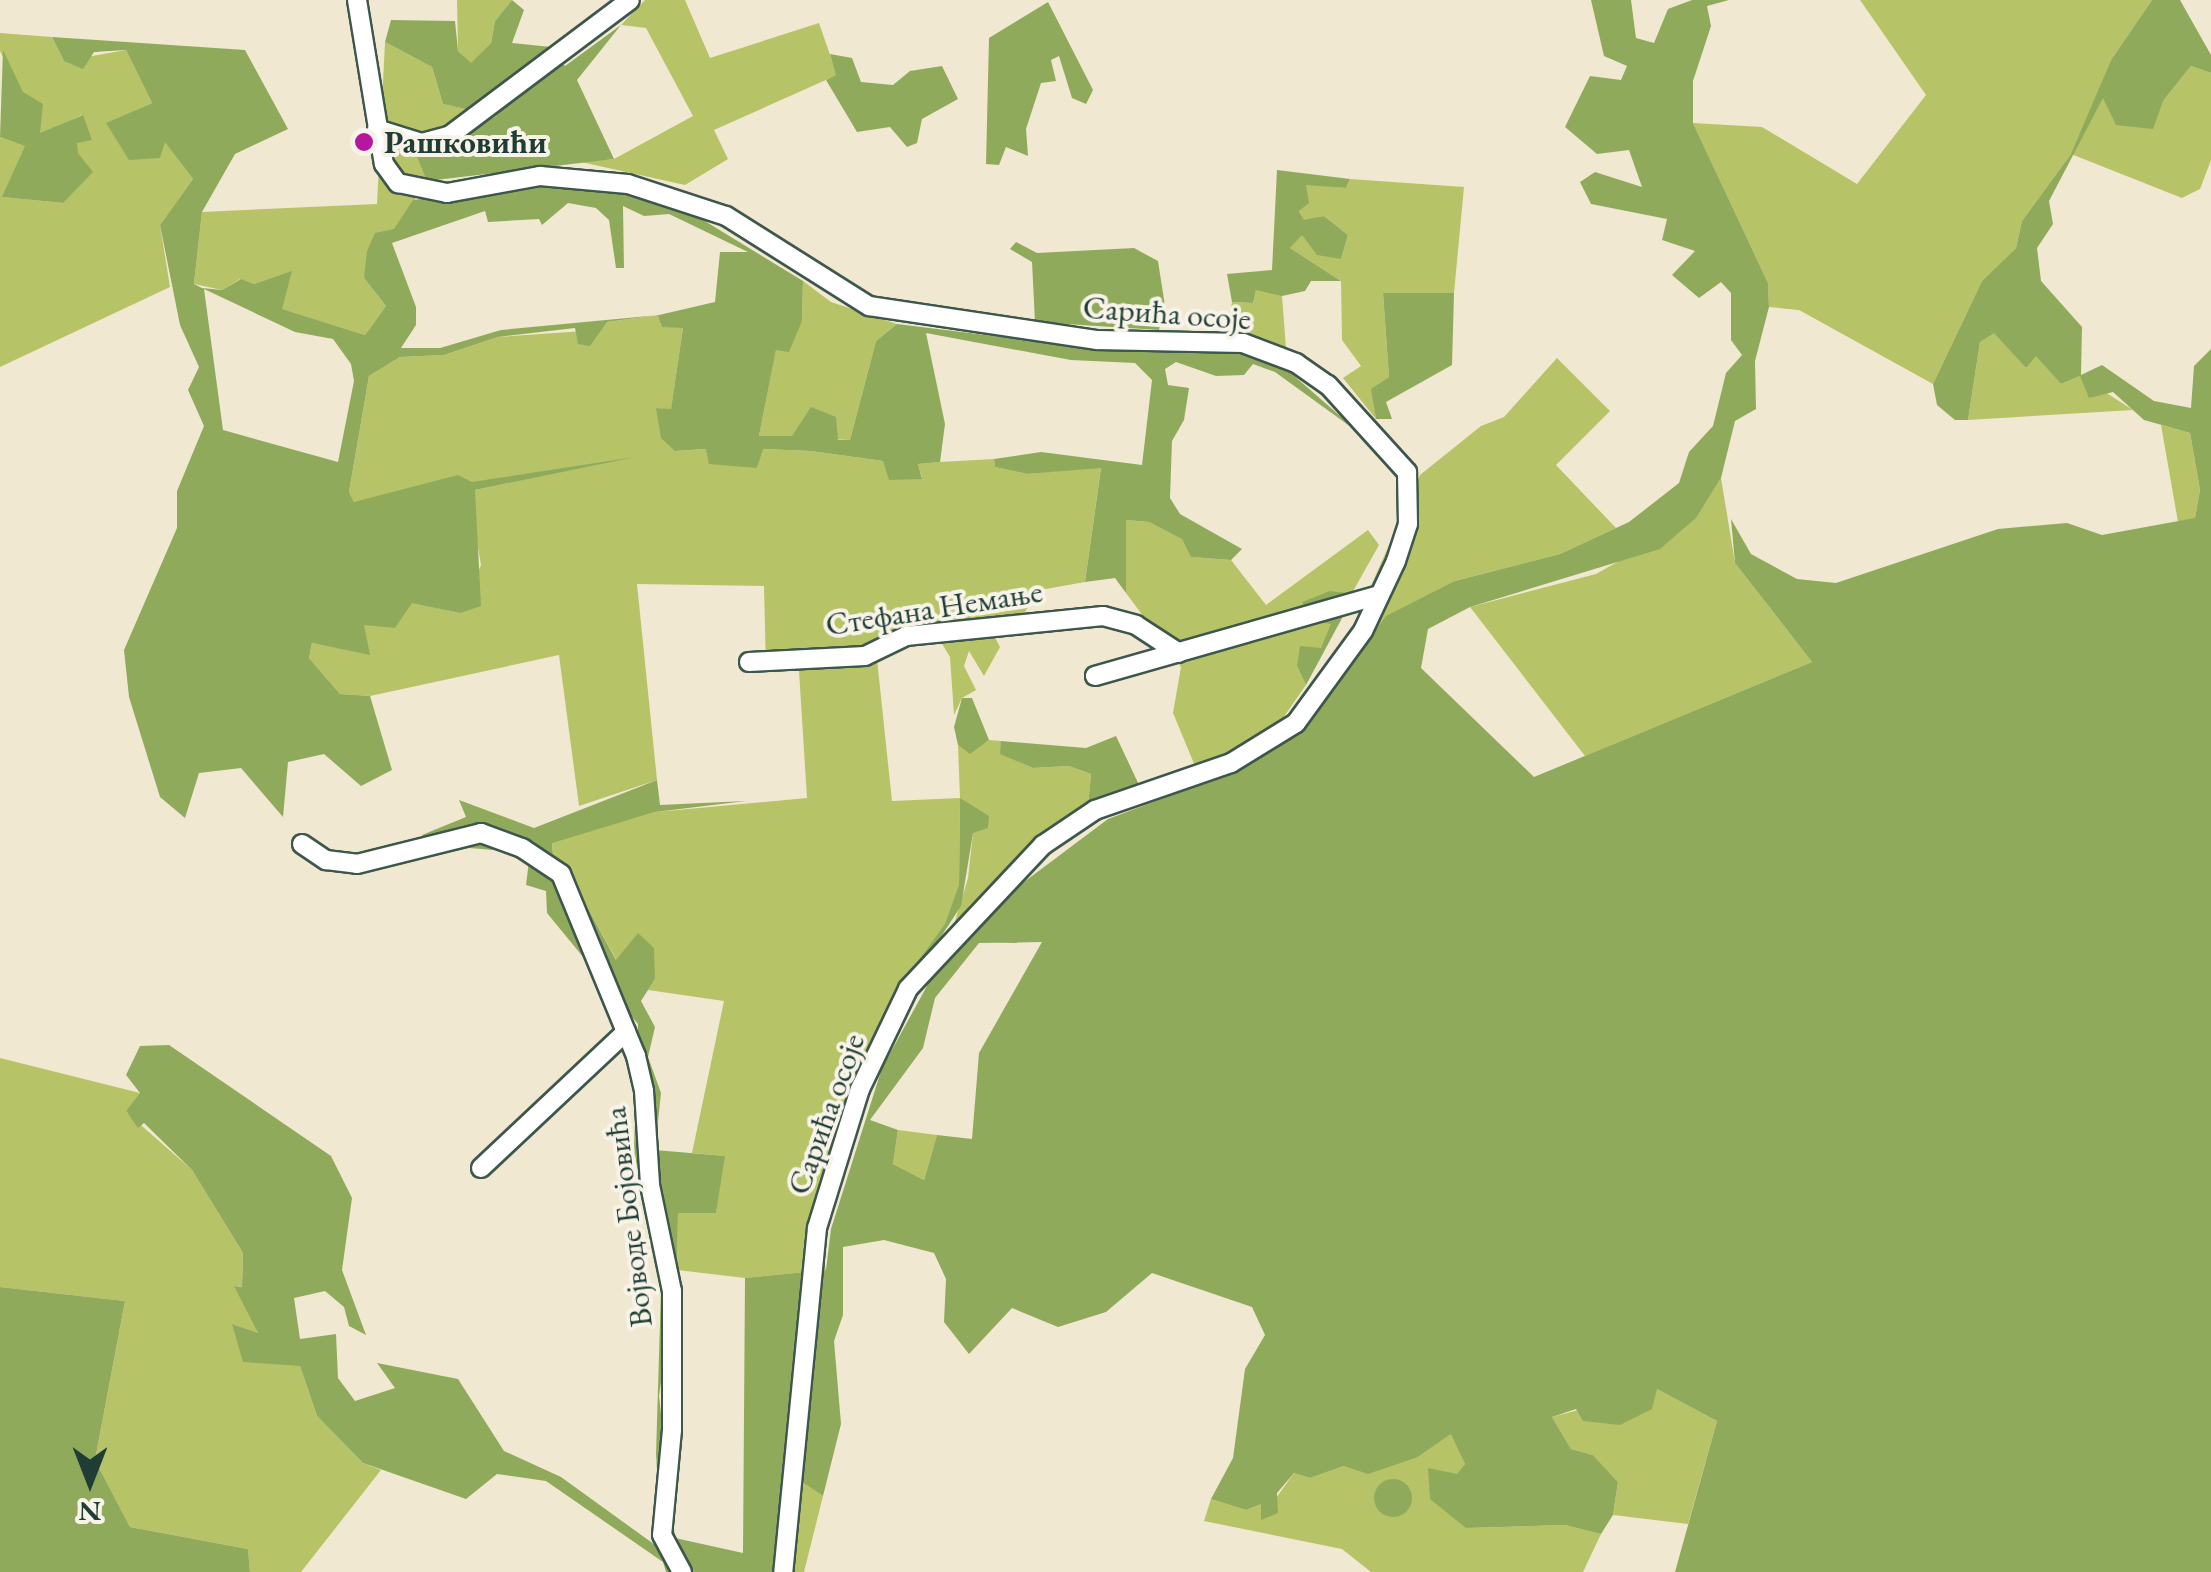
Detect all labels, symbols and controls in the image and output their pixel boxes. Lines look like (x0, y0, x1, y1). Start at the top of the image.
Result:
place label: Рашковићи (384, 123, 547, 161)
marker: Рашковићи (353, 131, 375, 153)
street label: Сарића осоје (1082, 288, 1252, 338)
street label: Стефана Немање (823, 572, 1045, 644)
street label: Сарића осоје (779, 1028, 873, 1200)
street label: Војводе Бојовића (595, 1105, 661, 1329)
north arrow (40, 1432, 140, 1532)
text: N (79, 1494, 101, 1530)

